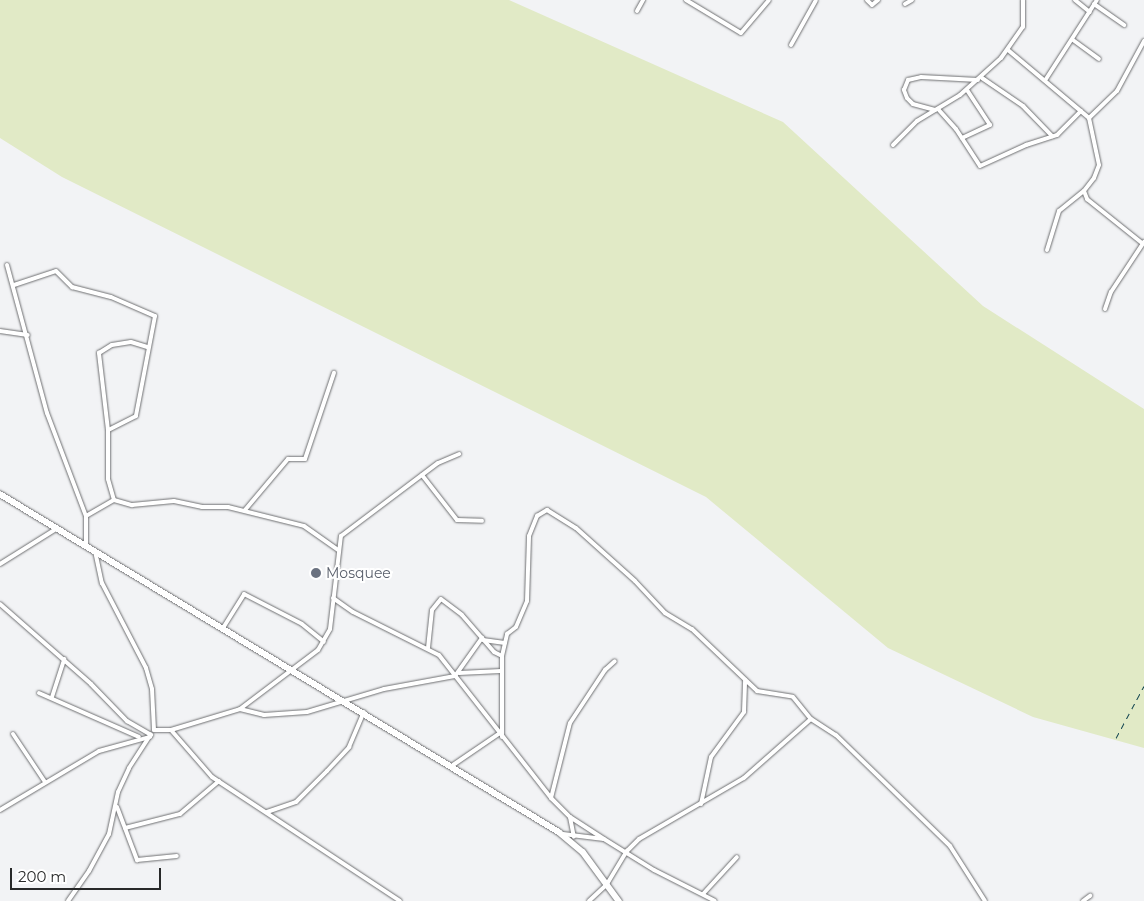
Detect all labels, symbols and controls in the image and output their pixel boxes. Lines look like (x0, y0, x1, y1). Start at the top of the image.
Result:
place label: Mosquee (326, 565, 391, 581)
marker: Mosquee (310, 567, 322, 579)
scale bar (12, 858, 164, 890)
text: 200 m (18, 867, 66, 886)

